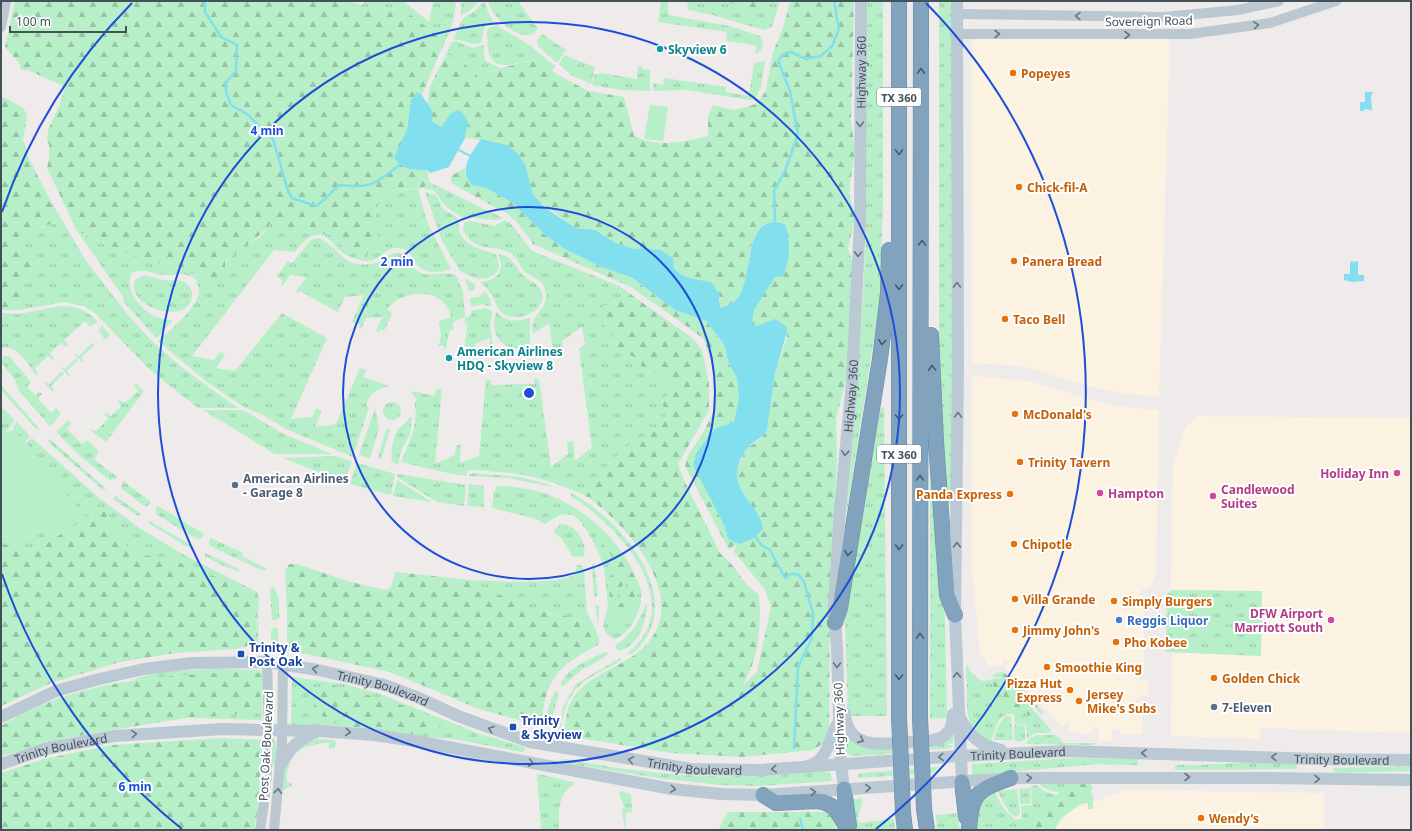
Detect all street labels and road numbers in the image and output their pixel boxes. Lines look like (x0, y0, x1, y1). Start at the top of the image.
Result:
street label: Sovereign Road (1105, 12, 1193, 30)
street label: Highway 360 (852, 36, 869, 109)
road number: TX 360 (877, 88, 921, 106)
street label: Highway 360 (839, 359, 862, 433)
road number: TX 360 (877, 445, 921, 463)
street label: Trinity Boulevard (335, 666, 432, 710)
street label: Highway 360 (829, 682, 849, 756)
street label: Post Oak Boulevard (255, 690, 277, 802)
street label: Trinity Boulevard (12, 729, 109, 767)
street label: Trinity Boulevard (970, 742, 1066, 764)
street label: Trinity Boulevard (1294, 750, 1390, 768)
street label: Trinity Boulevard (646, 753, 742, 778)

